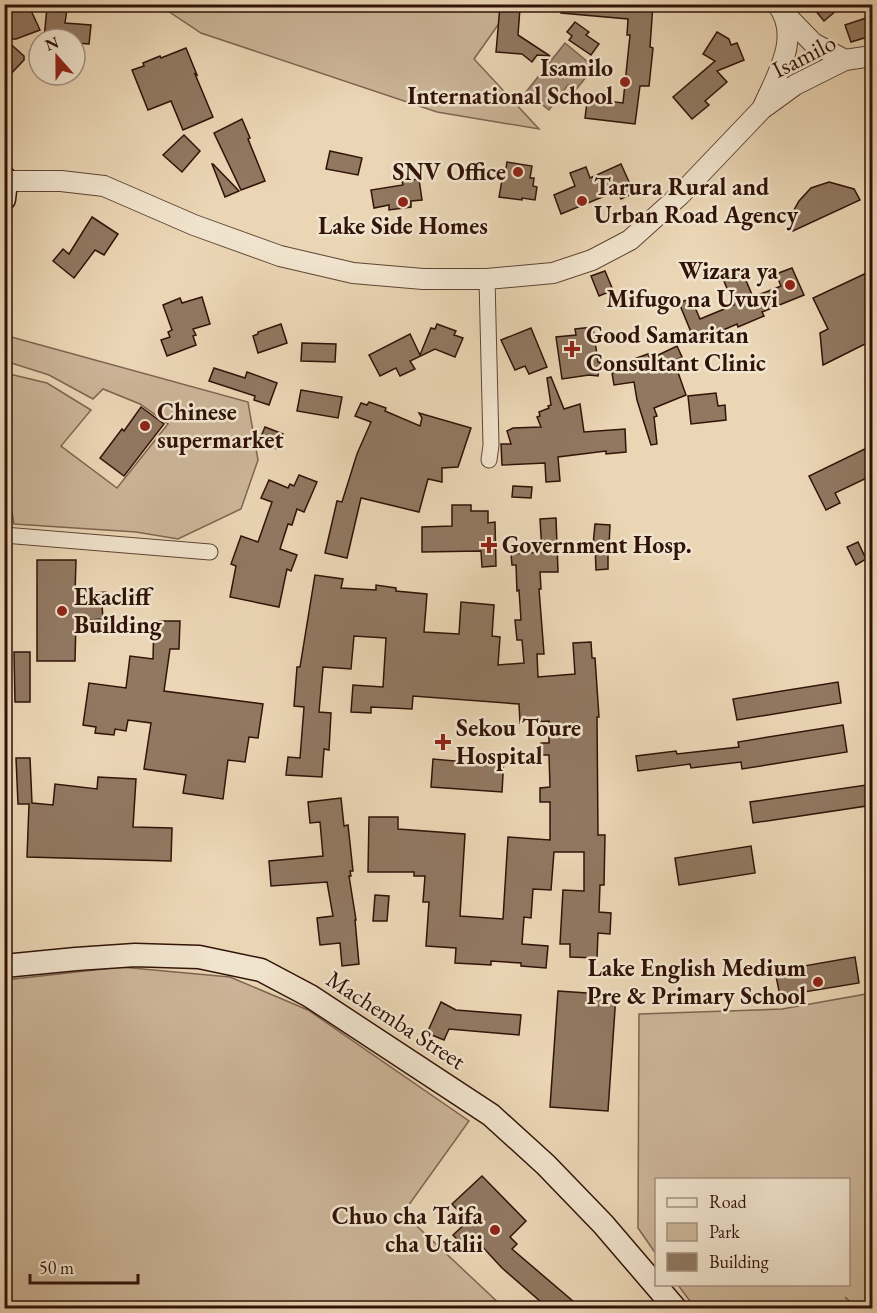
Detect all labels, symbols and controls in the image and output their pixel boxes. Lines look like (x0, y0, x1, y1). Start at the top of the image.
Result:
street label: Isamilo (767, 26, 841, 85)
north arrow (27, 27, 87, 87)
text: N (42, 31, 62, 56)
place label: Isamilo International School (407, 52, 613, 111)
marker: Isamilo International School (618, 75, 632, 89)
place label: SNV Office (393, 156, 506, 187)
marker: SNV Office (511, 165, 525, 179)
place label: Tarura Rural and Urban Road Agency (594, 171, 798, 231)
marker: Tarura Rural and Urban Road Agency (575, 194, 589, 208)
marker: Lake Side Homes (396, 195, 410, 209)
place label: Lake Side Homes (318, 210, 488, 241)
place label: Wizara ya Mifugo na Uvuvi (606, 255, 778, 315)
marker: Wizara ya Mifugo na Uvuvi (783, 278, 797, 292)
place label: Good Samaritan Consultant Clinic (586, 319, 766, 378)
marker: Good Samaritan Consultant Clinic (563, 340, 581, 358)
place label: Chinese supermarket (157, 396, 283, 455)
marker: Chinese supermarket (138, 419, 152, 433)
place label: Government Hosp. (502, 529, 692, 560)
marker: Government Hosp. (480, 536, 498, 554)
place label: Ekacliff Building (74, 581, 163, 641)
marker: Ekacliff Building (55, 604, 69, 618)
place label: Sekou Toure Hospital (456, 712, 581, 771)
marker: Sekou Toure Hospital (434, 733, 452, 751)
place label: Lake English Medium Pre & Primary School (587, 952, 806, 1012)
street label: Machemba Street (321, 963, 472, 1076)
marker: Lake English Medium Pre & Primary School (811, 975, 825, 989)
legend (655, 1178, 850, 1286)
text: Road (709, 1190, 748, 1213)
place label: Chuo cha Taifa cha Utalii (332, 1200, 483, 1259)
text: Park (709, 1220, 740, 1243)
marker: Chuo cha Taifa cha Utalii (488, 1223, 502, 1237)
scale bar (30, 1247, 138, 1285)
text: Building (709, 1250, 769, 1273)
text: 50 m (39, 1256, 74, 1279)

